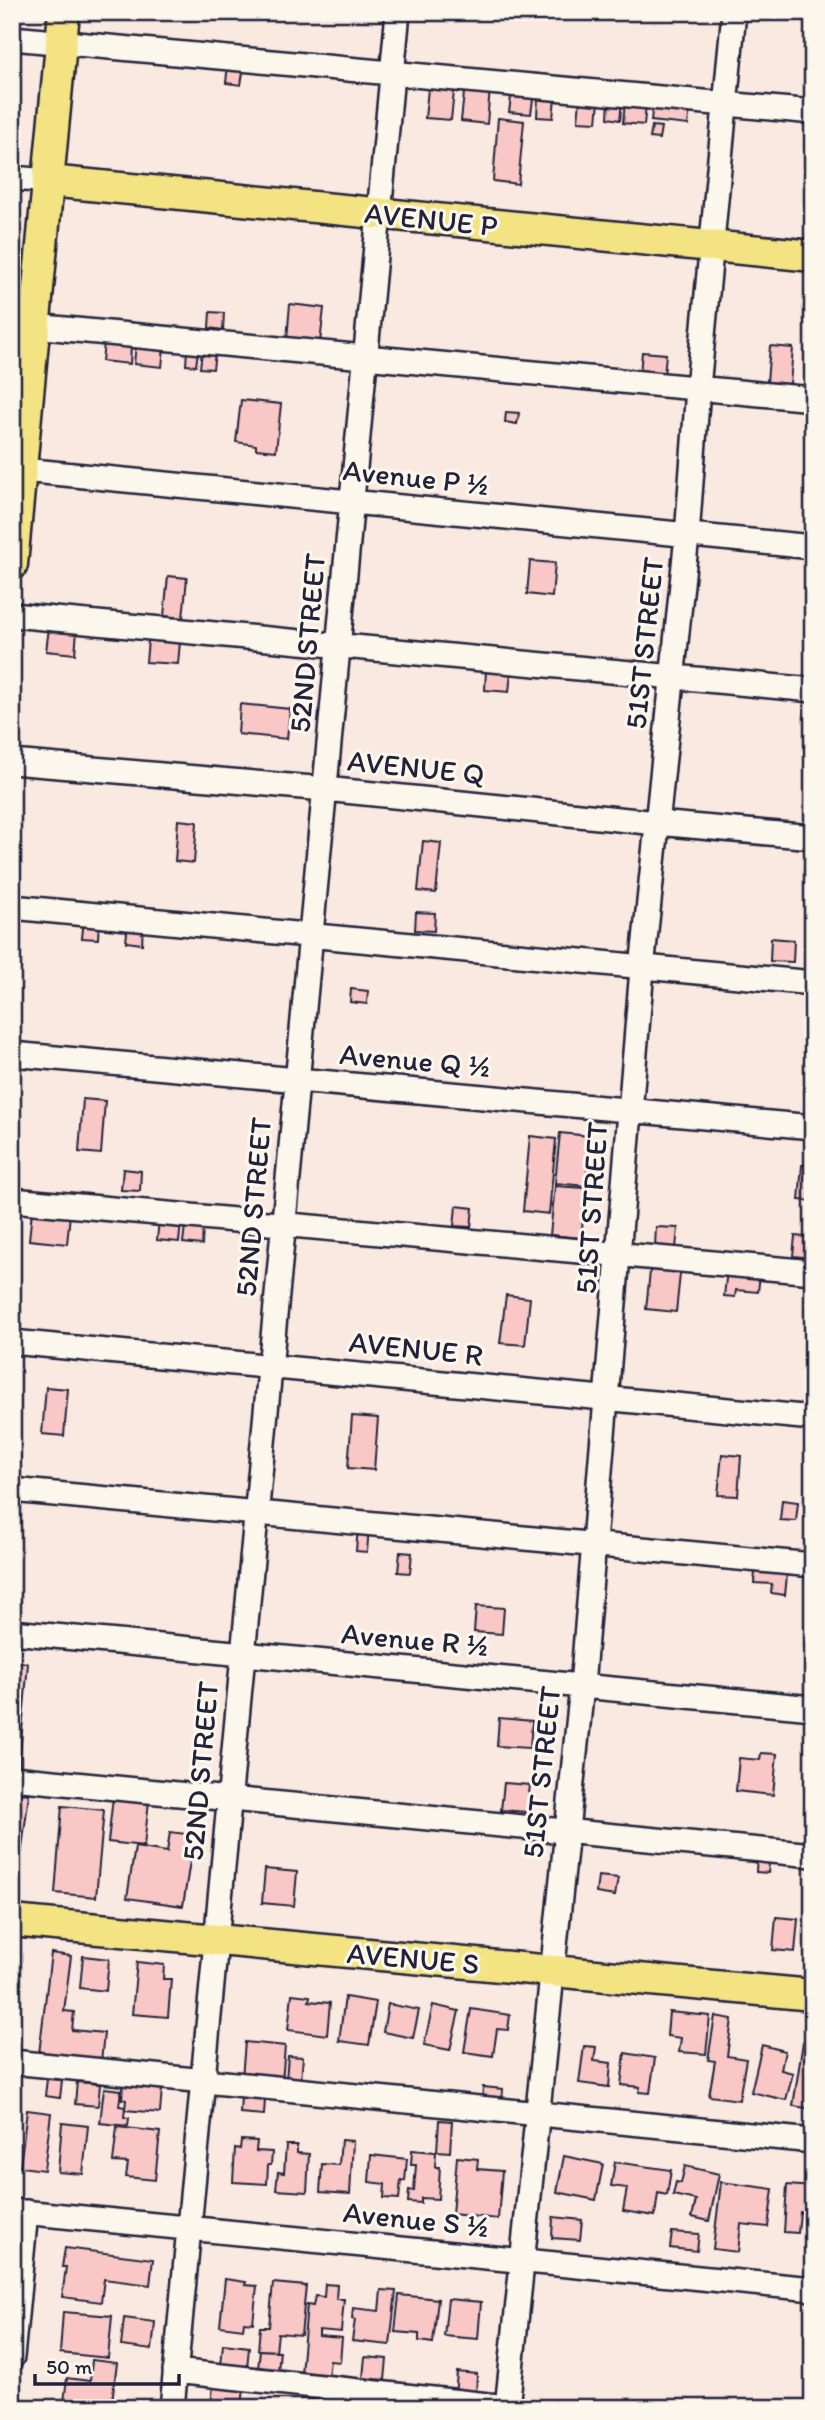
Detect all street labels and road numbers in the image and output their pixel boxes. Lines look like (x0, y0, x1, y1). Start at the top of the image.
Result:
street label: AVENUE P (363, 194, 499, 244)
street label: Avenue P ½ (341, 451, 491, 503)
street label: 52ND STREET (281, 552, 333, 734)
street label: 51ST STREET (617, 555, 671, 731)
street label: AVENUE Q (346, 741, 486, 793)
street label: Avenue Q ½ (338, 1035, 492, 1085)
street label: 52ND STREET (227, 1116, 279, 1298)
street label: 51ST STREET (567, 1120, 615, 1295)
street label: AVENUE R (347, 1323, 485, 1373)
street label: Avenue R ½ (340, 1614, 490, 1664)
street label: 52ND STREET (174, 1680, 226, 1862)
street label: 51ST STREET (514, 1684, 568, 1860)
street label: AVENUE S (345, 1934, 481, 1982)
street label: Avenue S ½ (341, 2193, 491, 2245)

